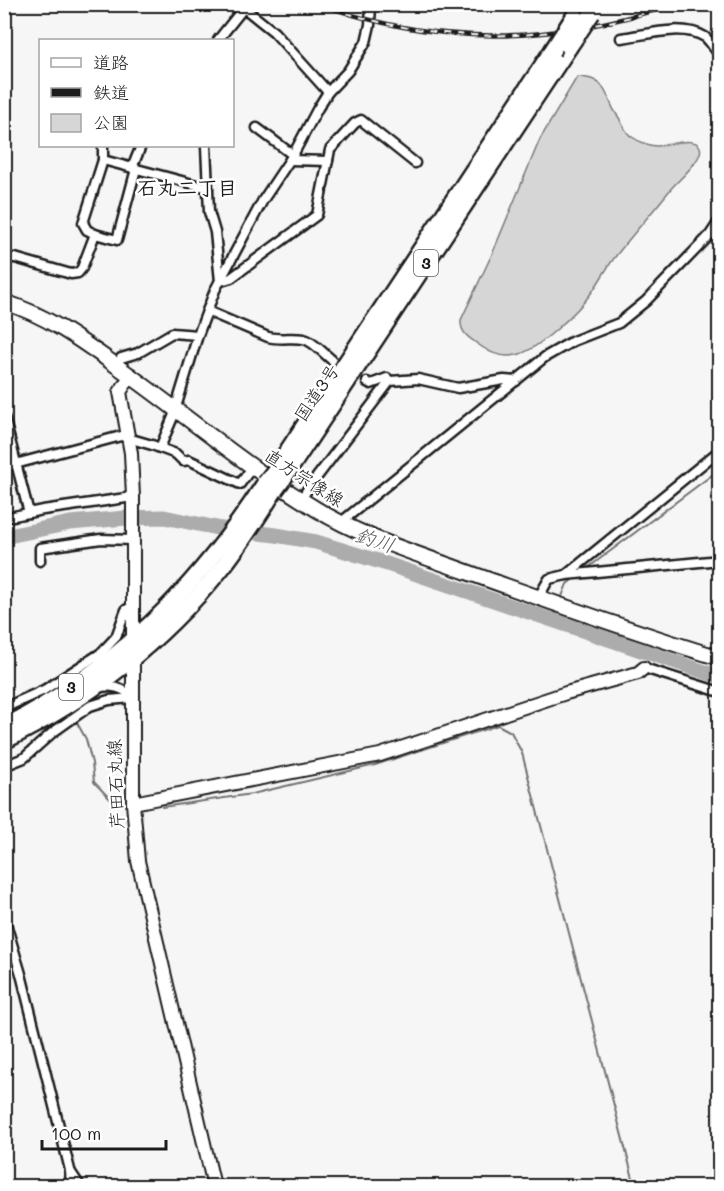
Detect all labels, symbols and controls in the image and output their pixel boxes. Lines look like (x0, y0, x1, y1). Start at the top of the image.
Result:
legend (39, 39, 234, 147)
text: 道路 (93, 50, 129, 74)
text: 鉄道 (93, 80, 129, 104)
text: 公園 (93, 110, 129, 134)
district label: 石丸二丁目 (137, 174, 237, 200)
road number: 3 (414, 250, 438, 276)
street label: 国道3号 (288, 359, 344, 426)
street label: 直方宗像線 (260, 443, 349, 512)
water label: 釣川 (352, 521, 398, 558)
road number: 3 (59, 674, 83, 700)
street label: 芹田石丸線 (101, 739, 129, 829)
scale bar (42, 1113, 166, 1151)
text: 100 m (51, 1121, 101, 1145)

